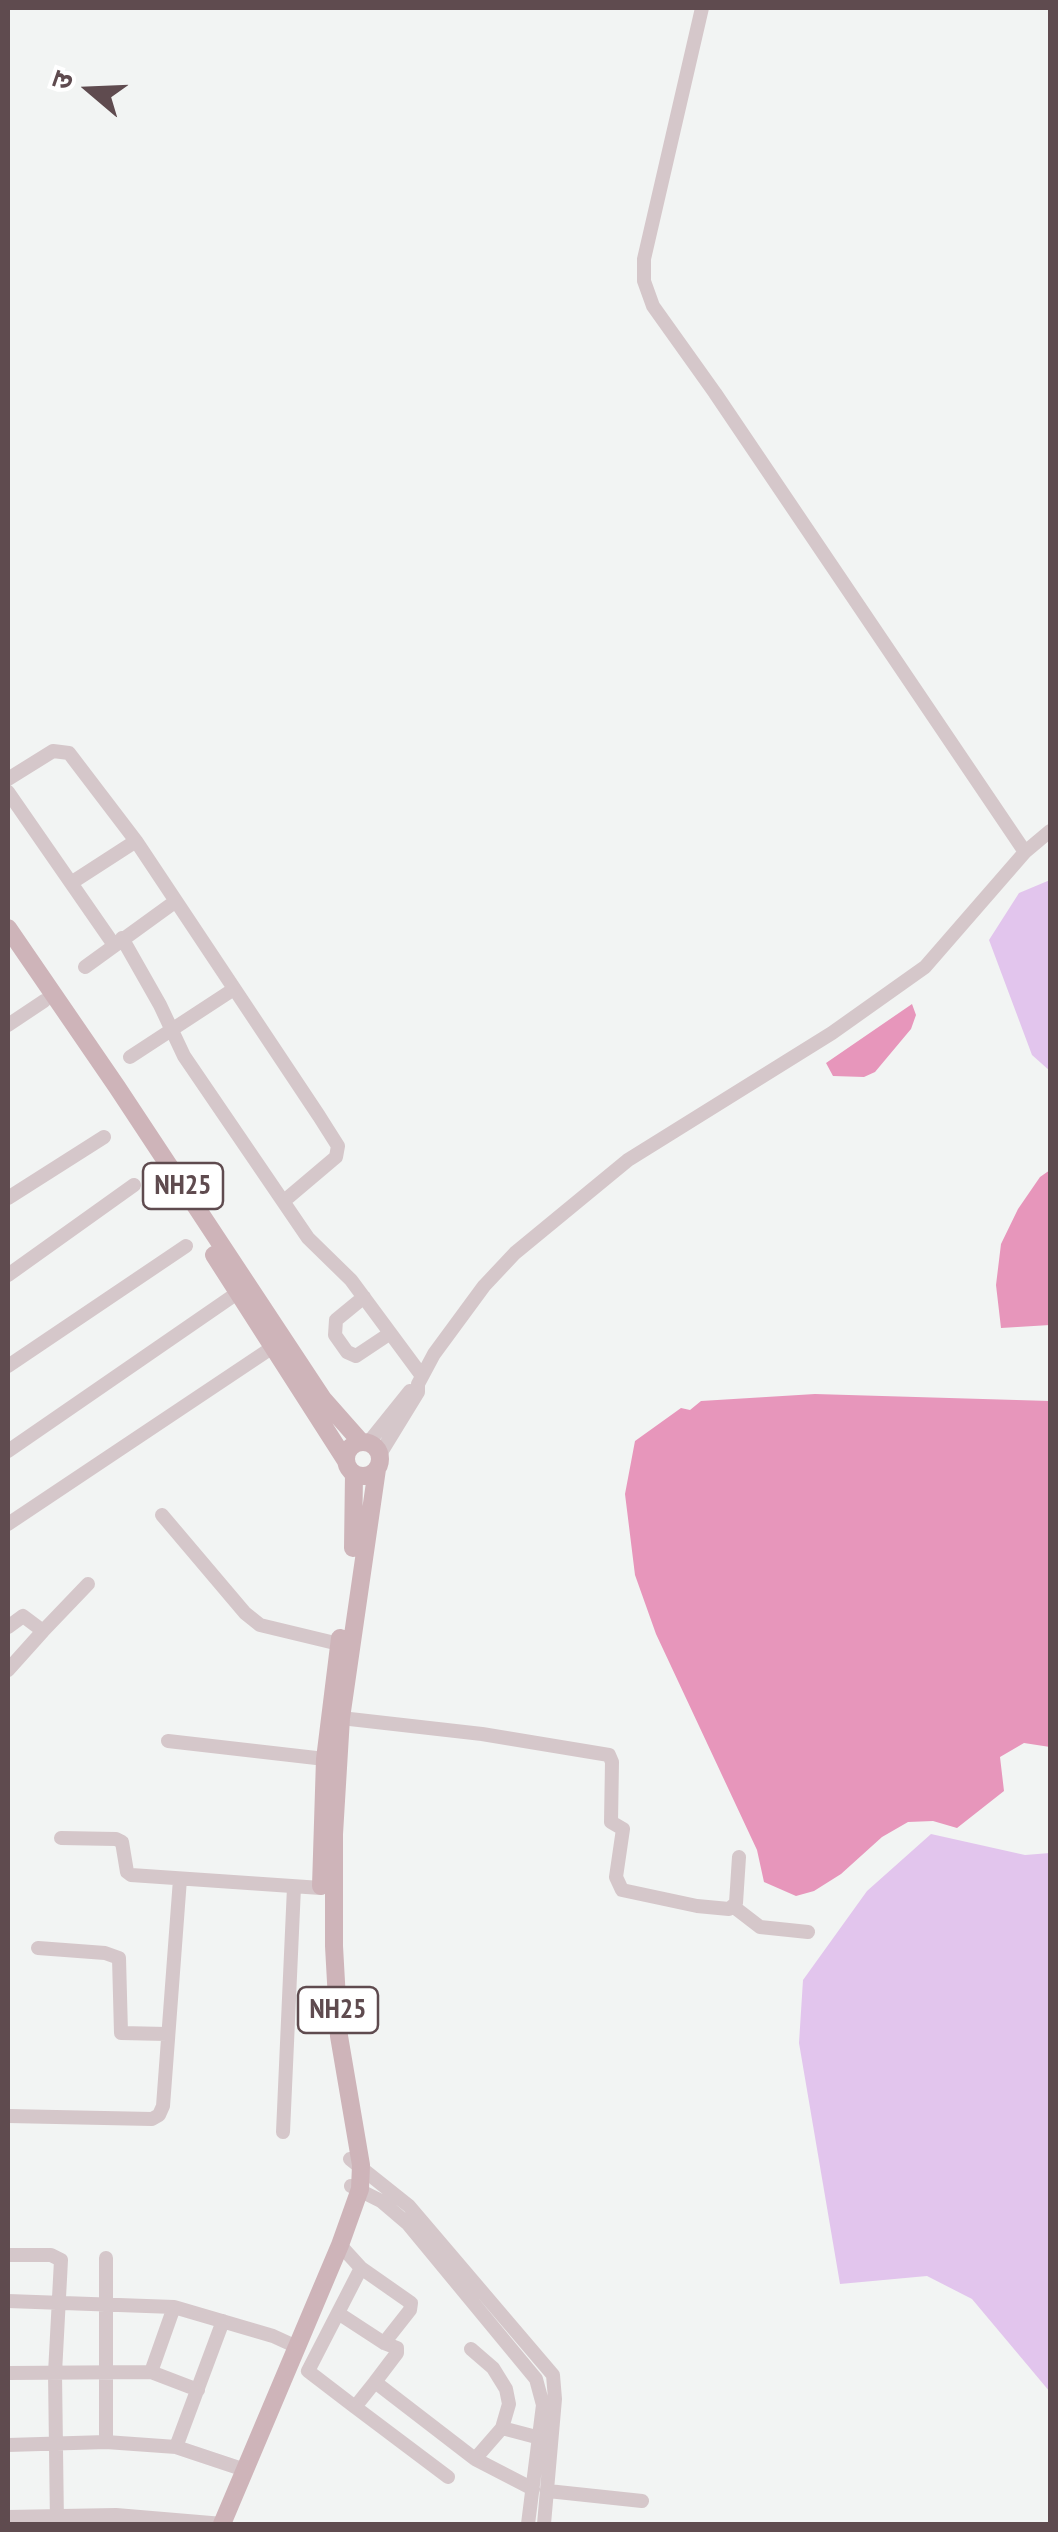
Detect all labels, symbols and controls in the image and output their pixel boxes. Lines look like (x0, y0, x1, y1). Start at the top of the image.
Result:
north arrow (40, 40, 140, 140)
text: उ (41, 66, 81, 94)
road number: NH25 (143, 1163, 223, 1209)
road number: NH25 (298, 1987, 378, 2033)

